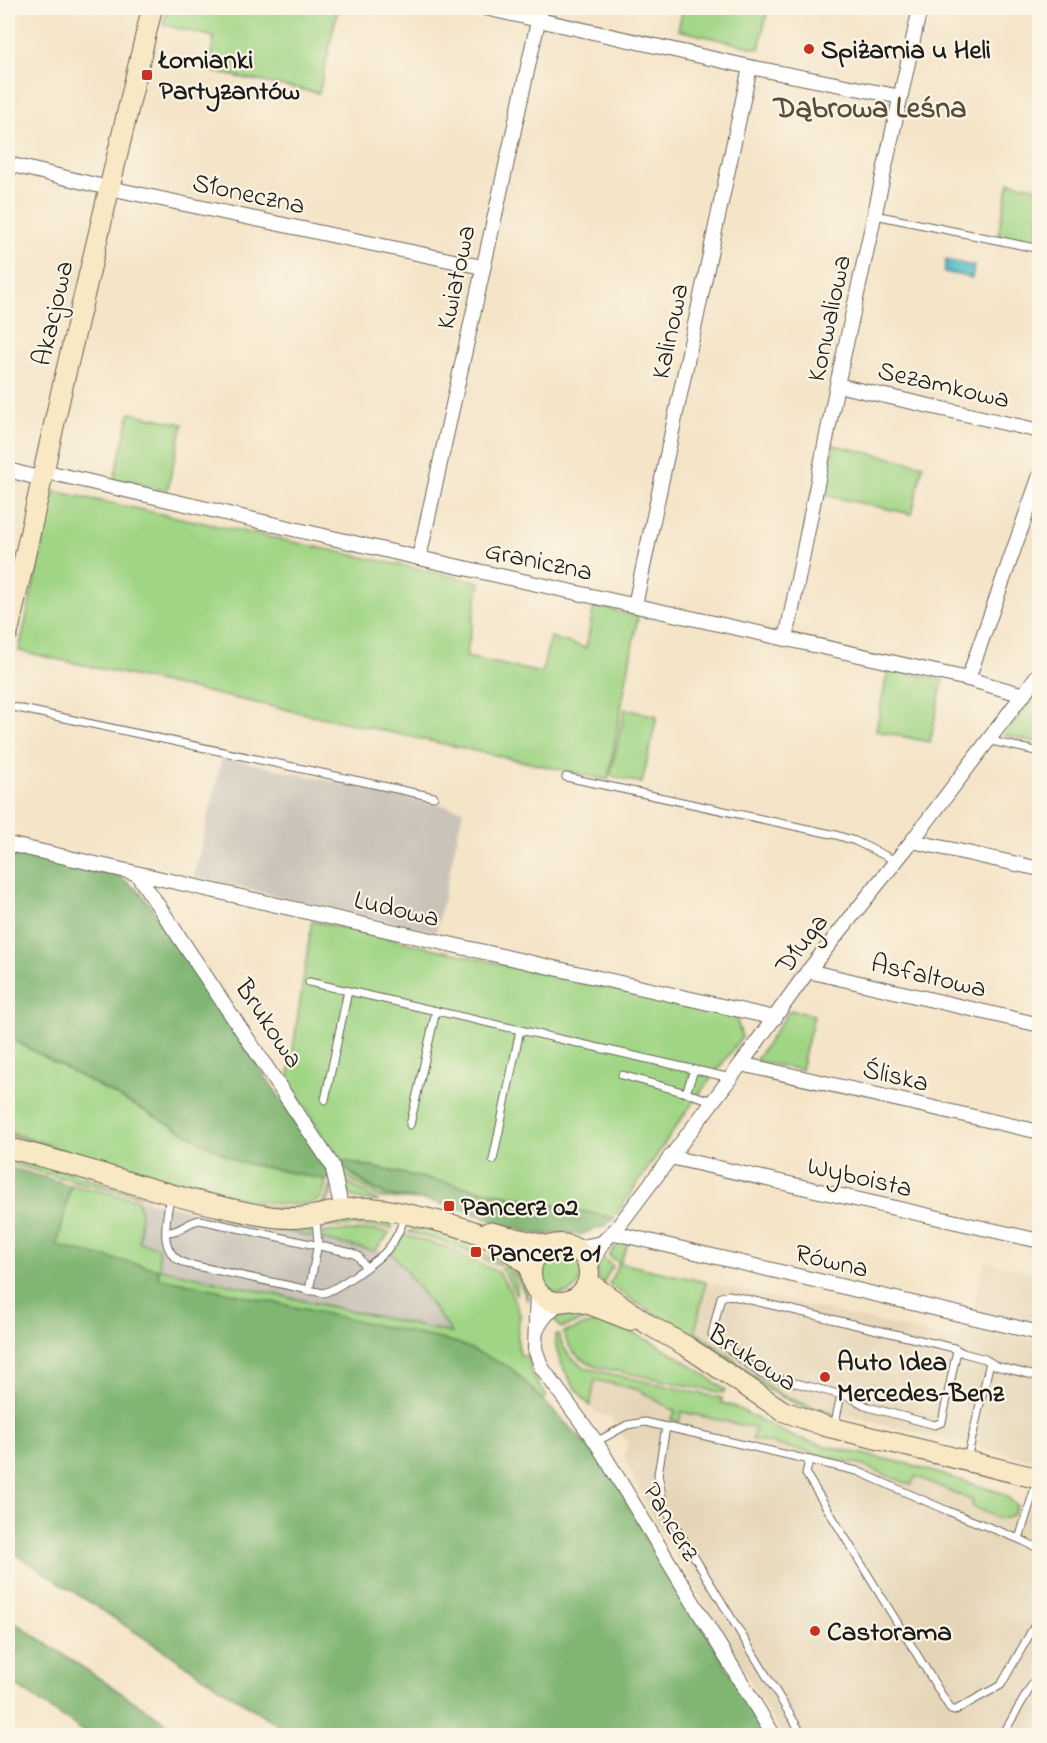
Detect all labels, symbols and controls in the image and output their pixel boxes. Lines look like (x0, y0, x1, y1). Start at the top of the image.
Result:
place label: Spiżarnia u Heli (821, 32, 991, 71)
place label: Łomianki Partyzantów (158, 42, 300, 112)
marker: Spiżarnia u Heli (802, 42, 816, 56)
marker: Łomianki Partyzantów (140, 68, 154, 82)
district label: Dąbrowa Leśna (771, 88, 967, 132)
street label: Słoneczna (189, 165, 308, 226)
street label: Kwiatowa (427, 222, 488, 333)
street label: Konwaliowa (798, 252, 863, 385)
street label: Akacjowa (23, 257, 85, 370)
street label: Kalinowa (642, 280, 701, 383)
street label: Sezamkowa (874, 352, 1013, 421)
street label: Graniczna (481, 532, 596, 593)
street label: Ludowa (350, 882, 443, 939)
street label: Długa (766, 906, 839, 984)
street label: Asfaltowa (867, 945, 990, 1010)
street label: Brukowa (223, 971, 312, 1077)
street label: Śliska (858, 1051, 932, 1104)
street label: Wyboista (803, 1147, 916, 1209)
place label: Pancerz 02 (461, 1189, 579, 1228)
marker: Pancerz 02 (442, 1199, 456, 1213)
place label: Pancerz 01 (488, 1235, 601, 1274)
street label: Równa (791, 1235, 872, 1290)
marker: Pancerz 01 (469, 1245, 483, 1259)
street label: Brukowa (698, 1315, 804, 1403)
place label: Auto Idea Mercedes-Benz (837, 1344, 1005, 1414)
marker: Auto Idea Mercedes-Benz (818, 1370, 832, 1384)
street label: Pancerz (631, 1476, 709, 1570)
place label: Castorama (827, 1614, 952, 1653)
marker: Castorama (808, 1624, 822, 1638)

